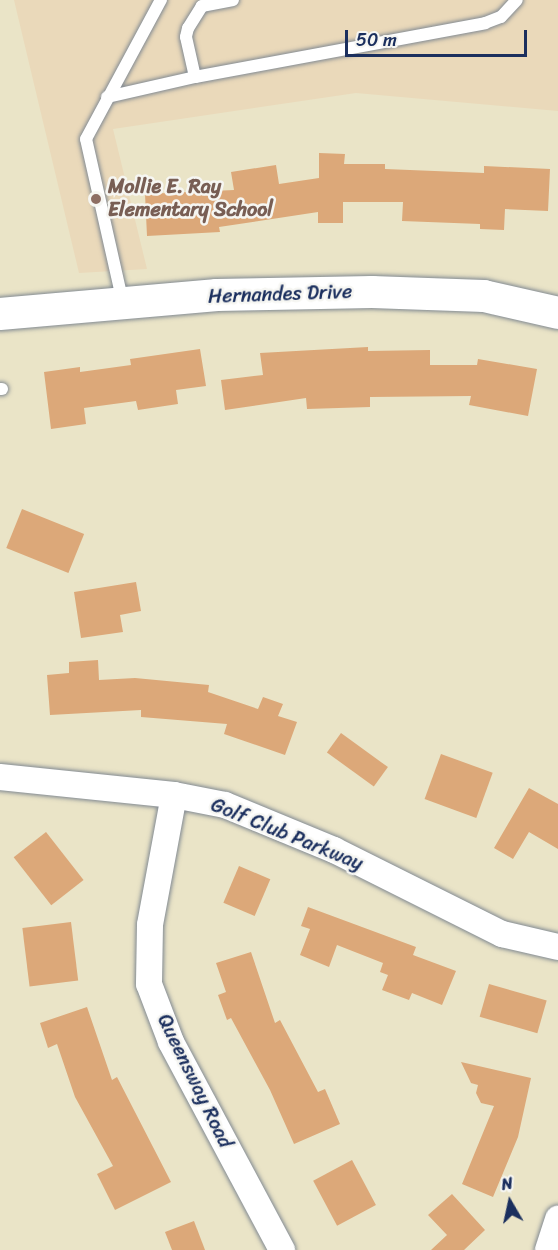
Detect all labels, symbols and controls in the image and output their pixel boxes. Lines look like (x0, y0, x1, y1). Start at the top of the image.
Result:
scale bar (348, 18, 530, 56)
text: 50 m (356, 24, 397, 56)
place label: Mollie E. Ray Elementary School (108, 175, 273, 222)
marker: Mollie E. Ray Elementary School (89, 192, 103, 206)
street label: Hernandes Drive (208, 279, 352, 309)
street label: Golf Club Parkway (207, 792, 367, 876)
street label: Queensway Road (152, 1010, 238, 1152)
text: N (499, 1169, 515, 1199)
north arrow (480, 1172, 540, 1232)

